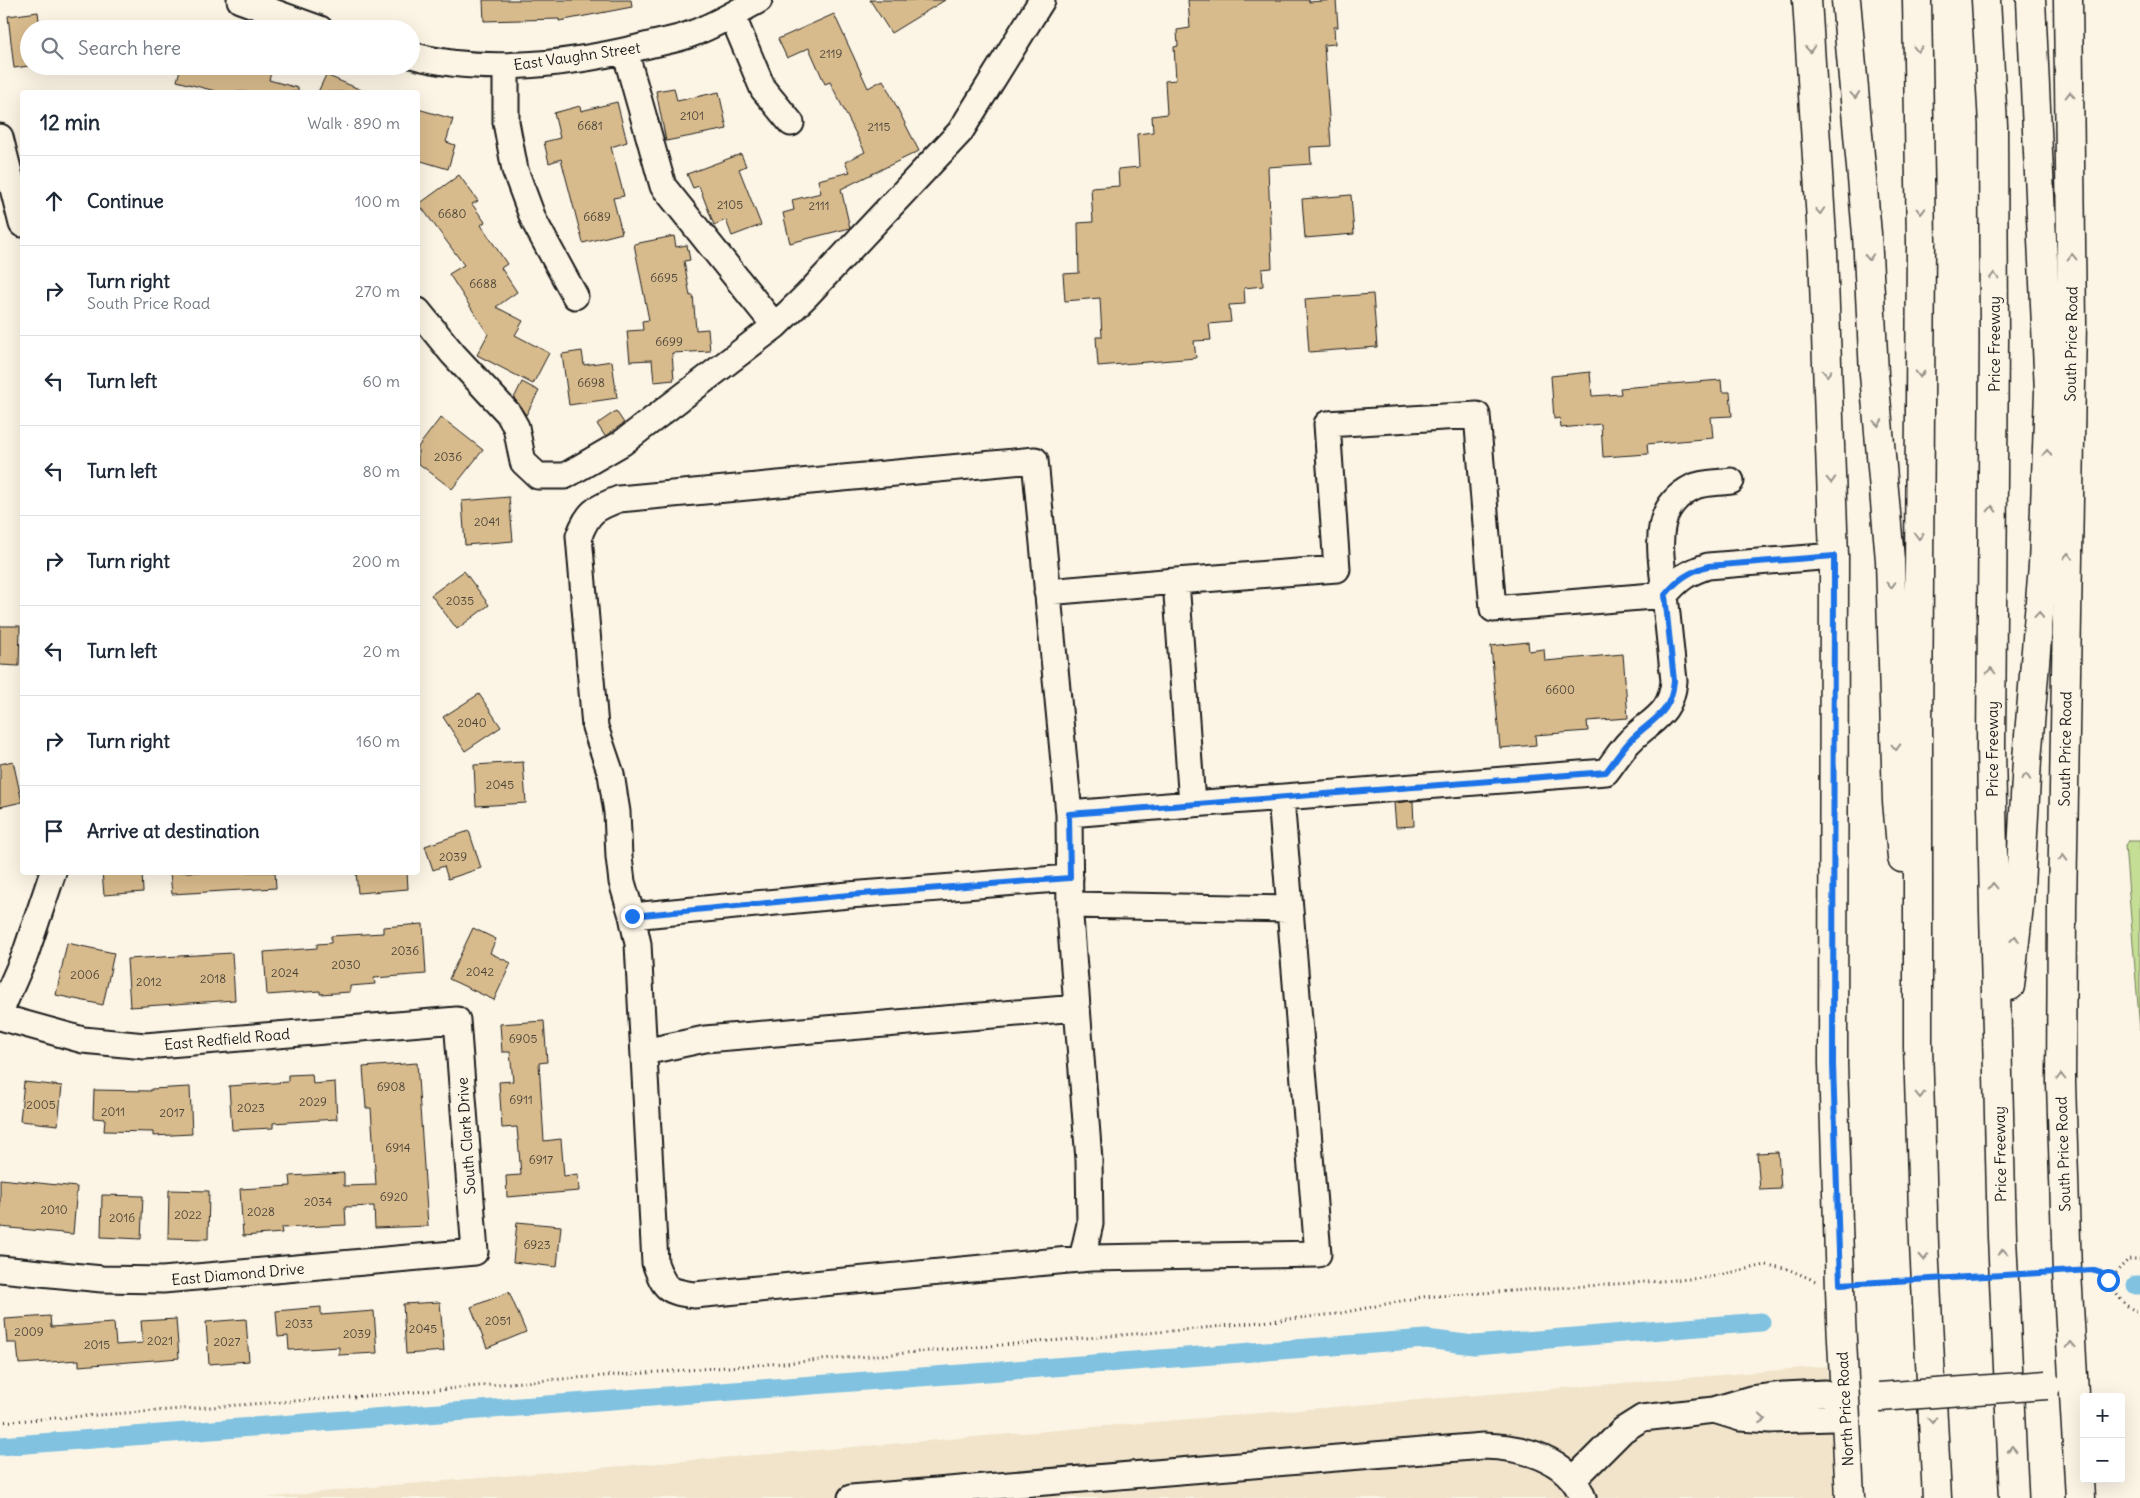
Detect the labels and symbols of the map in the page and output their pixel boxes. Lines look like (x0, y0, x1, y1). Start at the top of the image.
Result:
street label: East Vaughn Street (512, 38, 642, 74)
one-way arrow (1804, 45, 1815, 53)
one-way arrow (1913, 45, 1923, 53)
house number: 2119 (819, 46, 843, 61)
one-way arrow (2065, 90, 2075, 98)
one-way arrow (1849, 92, 1860, 100)
house number: 2101 (680, 108, 704, 123)
house number: 6681 (577, 118, 603, 133)
house number: 2115 (867, 119, 891, 134)
house number: 2105 (717, 197, 743, 212)
house number: 2111 (809, 198, 829, 213)
house number: 6680 (438, 206, 466, 221)
one-way arrow (1815, 207, 1826, 215)
one-way arrow (1915, 207, 1926, 215)
house number: 6689 (583, 209, 611, 224)
one-way arrow (2067, 253, 2077, 260)
one-way arrow (1863, 254, 1874, 262)
house number: 6695 (650, 270, 678, 285)
one-way arrow (1989, 272, 1999, 280)
house number: 6688 (469, 276, 497, 291)
street label: South Price Road (2060, 286, 2082, 402)
street label: Price Freeway (1985, 296, 2004, 392)
house number: 6699 (655, 334, 683, 349)
one-way arrow (1822, 370, 1832, 377)
one-way arrow (1915, 370, 1925, 378)
house number: 6698 (577, 375, 605, 390)
one-way arrow (1872, 419, 1883, 427)
house number: 2036 (434, 449, 462, 464)
one-way arrow (2042, 449, 2052, 456)
one-way arrow (1825, 476, 1836, 484)
one-way arrow (1987, 504, 1997, 512)
house number: 2041 (474, 514, 500, 529)
one-way arrow (1914, 532, 1924, 540)
one-way arrow (2063, 552, 2073, 560)
one-way arrow (1885, 581, 1896, 589)
house number: 2035 (446, 593, 474, 608)
one-way arrow (2033, 611, 2044, 619)
one-way arrow (1986, 667, 1996, 674)
house number: 6600 (1545, 682, 1575, 697)
street label: South Price Road (2054, 691, 2076, 807)
street label: Price Freeway (1983, 701, 2002, 797)
house number: 2040 (457, 715, 487, 730)
one-way arrow (1891, 744, 1902, 752)
one-way arrow (2021, 773, 2032, 781)
house number: 2045 (486, 777, 514, 792)
house number: 2039 (439, 849, 467, 864)
one-way arrow (2058, 854, 2068, 862)
one-way arrow (1988, 882, 1999, 890)
route end (621, 905, 644, 928)
one-way arrow (2009, 935, 2020, 943)
house number: 2036 (391, 943, 419, 958)
house number: 2030 (331, 957, 361, 972)
house number: 2042 (466, 964, 494, 979)
house number: 2024 (271, 965, 299, 980)
house number: 2006 (70, 967, 100, 982)
house number: 2018 (200, 971, 226, 986)
house number: 2012 (136, 974, 162, 989)
street label: East Redfield Road (163, 1024, 291, 1054)
house number: 6905 (509, 1031, 537, 1046)
one-way arrow (2056, 1073, 2066, 1080)
street label: South Clark Drive (452, 1077, 480, 1195)
house number: 6908 (377, 1079, 405, 1094)
one-way arrow (1914, 1091, 1925, 1099)
house number: 6911 (509, 1092, 533, 1107)
house number: 2029 (299, 1094, 327, 1109)
street label: South Price Road (2051, 1096, 2075, 1212)
house number: 2005 (26, 1097, 56, 1112)
house number: 2023 (237, 1100, 265, 1115)
house number: 2011 (101, 1104, 125, 1119)
house number: 2017 (159, 1105, 185, 1120)
street label: Price Freeway (1990, 1106, 2010, 1202)
house number: 6914 (385, 1140, 411, 1155)
house number: 6917 (529, 1152, 553, 1167)
house number: 6920 (380, 1189, 408, 1204)
house number: 2034 (304, 1194, 332, 1209)
house number: 2010 (40, 1202, 68, 1217)
house number: 2028 (247, 1204, 275, 1219)
house number: 2022 (174, 1207, 202, 1222)
house number: 2016 (109, 1210, 135, 1225)
house number: 6923 (523, 1237, 551, 1252)
one-way arrow (1997, 1248, 2008, 1256)
one-way arrow (1919, 1254, 1930, 1262)
street label: East Diamond Drive (171, 1259, 305, 1289)
route start (2097, 1269, 2120, 1292)
house number: 2051 (485, 1313, 511, 1328)
house number: 2033 (285, 1316, 313, 1331)
house number: 2045 (409, 1321, 437, 1336)
house number: 2009 (14, 1324, 44, 1339)
house number: 2039 (343, 1326, 371, 1341)
house number: 2021 (147, 1333, 173, 1348)
house number: 2027 (214, 1334, 241, 1349)
house number: 2015 (84, 1337, 110, 1352)
one-way arrow (2065, 1340, 2076, 1348)
street label: North Price Road (1833, 1351, 1857, 1467)
one-way arrow (1758, 1414, 1766, 1425)
one-way arrow (1927, 1416, 1938, 1424)
one-way arrow (2007, 1445, 2018, 1453)

